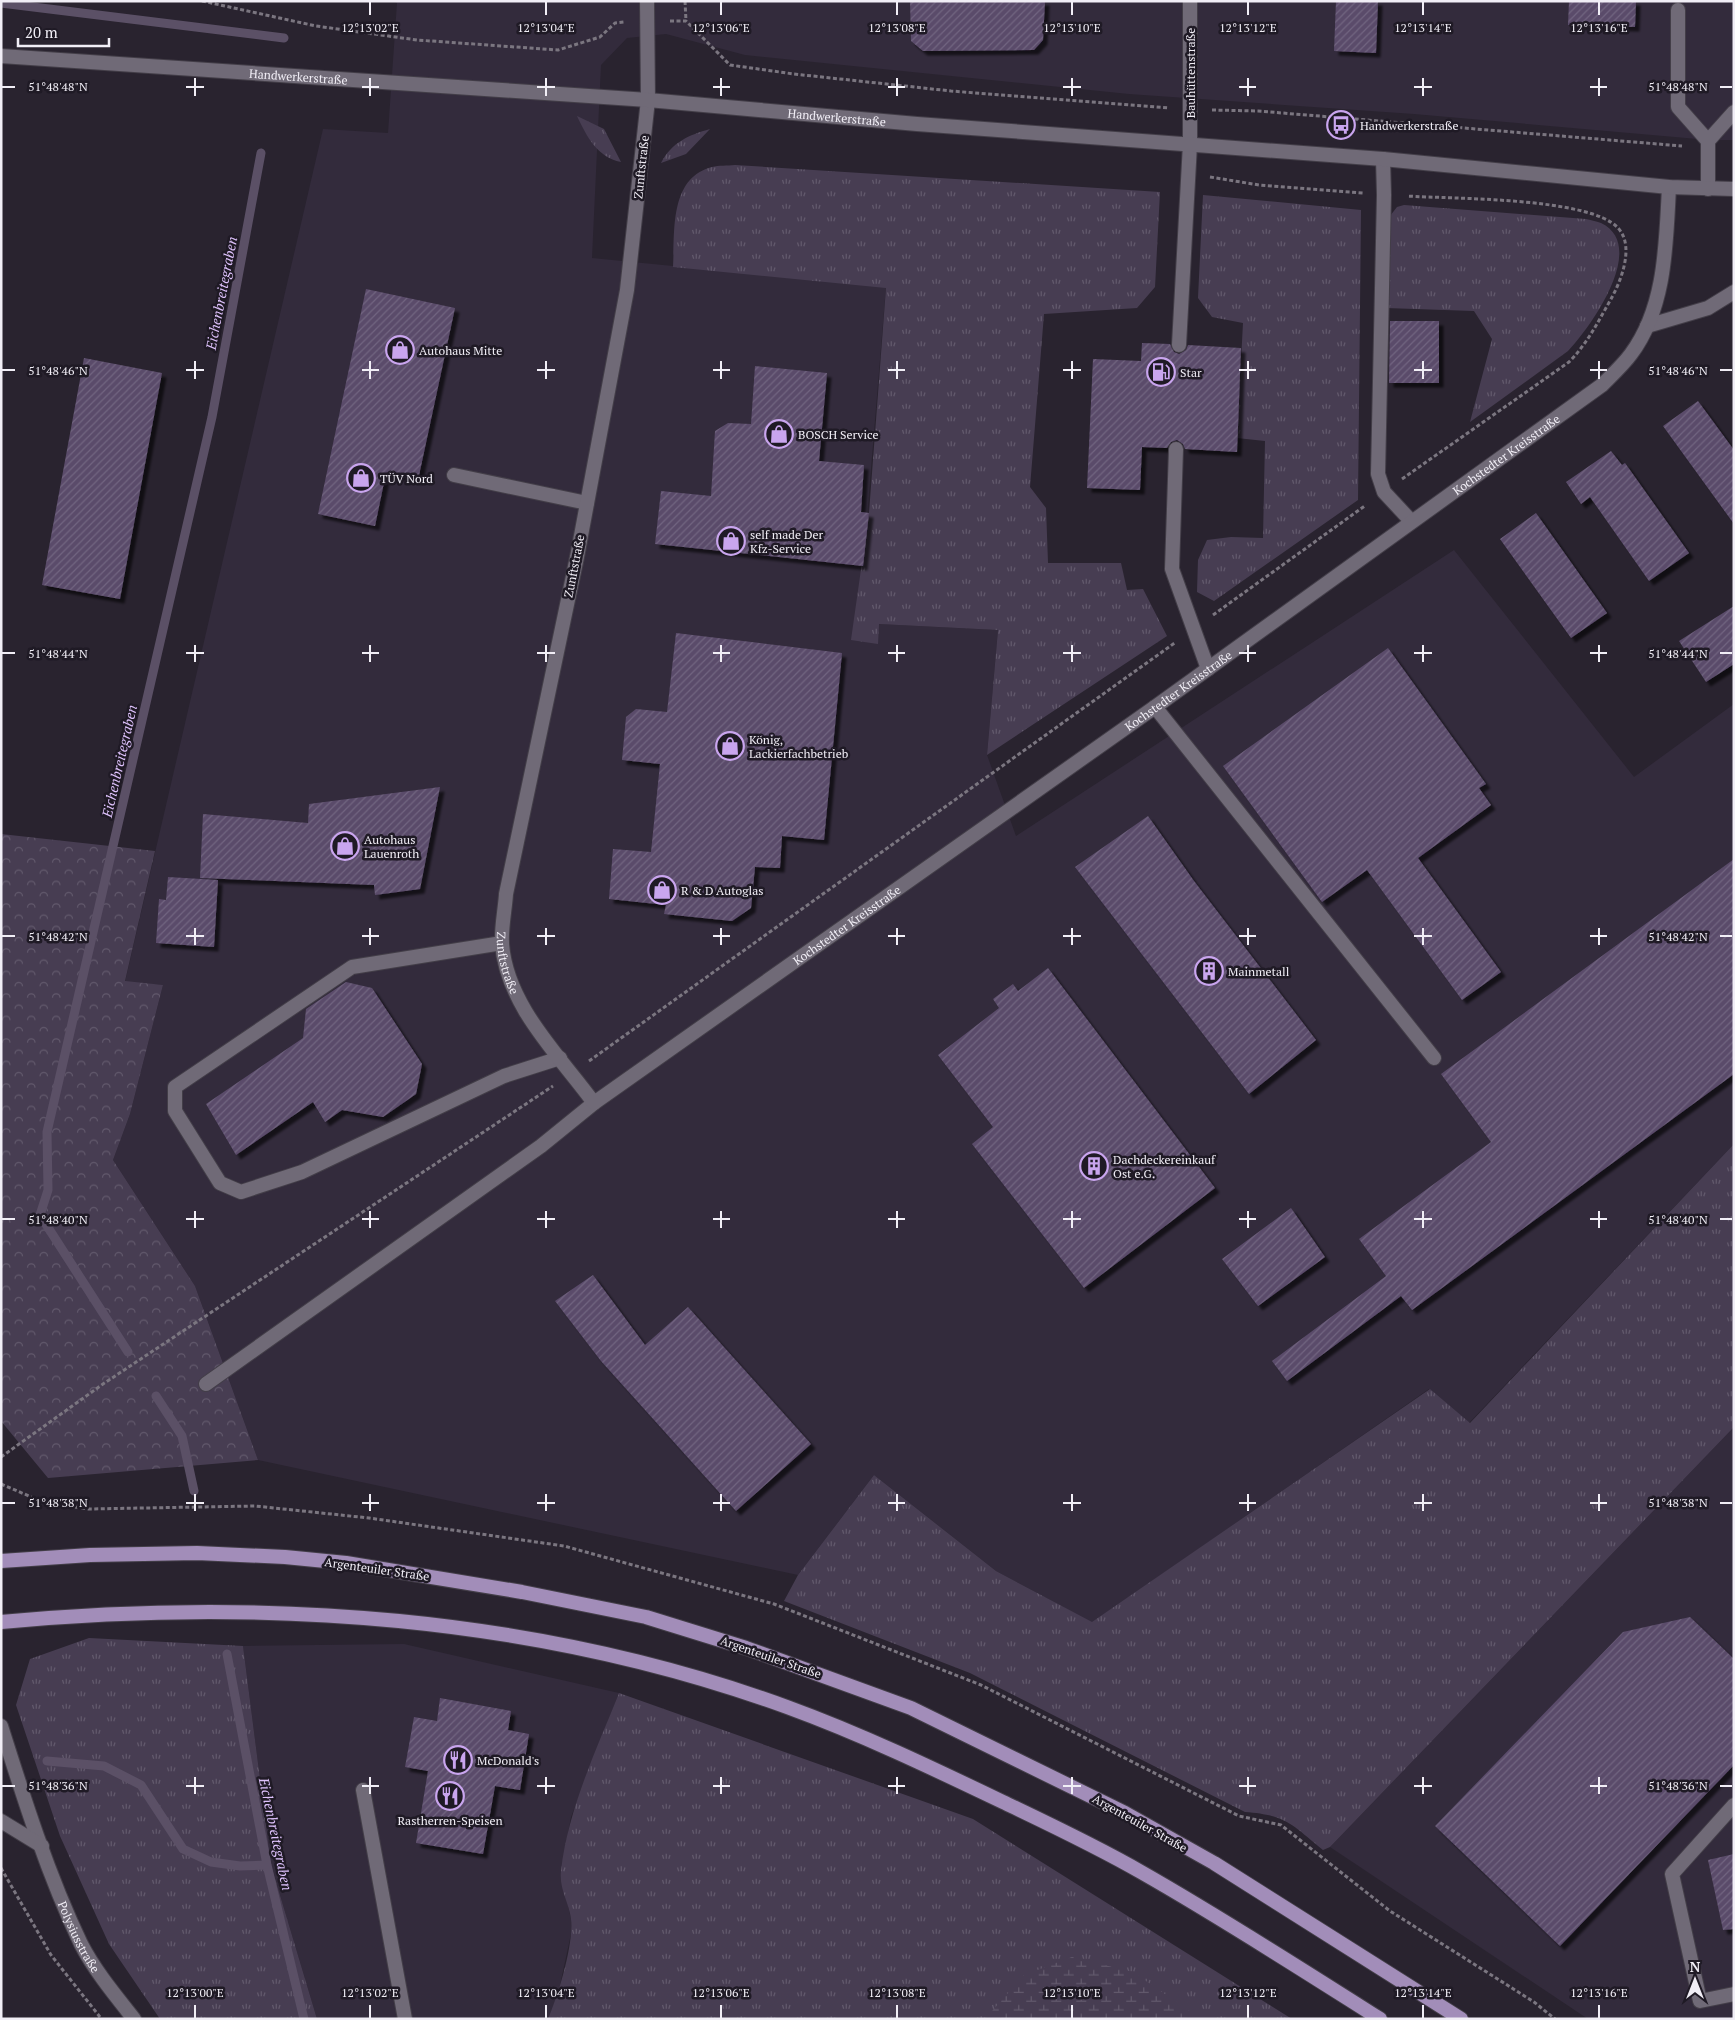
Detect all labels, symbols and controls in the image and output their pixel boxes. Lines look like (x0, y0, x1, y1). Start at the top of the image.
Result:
scale bar (18, 15, 109, 47)
text: 12°13'02"E (341, 20, 399, 35)
text: 12°13'04"E (517, 20, 575, 35)
text: 12°13'06"E (692, 20, 750, 35)
text: 12°13'08"E (868, 20, 926, 35)
text: 12°13'10"E (1043, 20, 1101, 35)
text: 12°13'12"E (1219, 20, 1277, 35)
text: 12°13'14"E (1394, 20, 1452, 35)
text: 12°13'16"E (1570, 20, 1628, 35)
text: 20 m (25, 22, 58, 42)
street label: Bauhüttenstraße (1183, 28, 1198, 118)
street label: Handwerkerstraße (249, 65, 348, 87)
text: 51°48'48"N (28, 79, 88, 94)
text: 51°48'48"N (1648, 79, 1708, 94)
street label: Handwerkerstraße (787, 105, 887, 129)
bus stop icon: Handwerkerstraße (1326, 110, 1356, 140)
place label: Handwerkerstraße (1360, 118, 1459, 133)
street label: Zunftstraße (630, 135, 652, 199)
water label: Eichenbreitegraben (201, 235, 241, 352)
shop icon: Autohaus Mitte (385, 335, 415, 365)
place label: Autohaus Mitte (419, 343, 502, 358)
fuel station icon: Star (1146, 357, 1176, 387)
text: 51°48'46"N (28, 363, 88, 378)
text: 51°48'46"N (1648, 363, 1708, 378)
place label: Star (1180, 365, 1202, 380)
street label: Kochstedter Kreisstraße (1450, 411, 1562, 498)
shop icon: BOSCH Service (764, 419, 794, 449)
place label: BOSCH Service (798, 427, 878, 442)
shop icon: TÜV Nord (346, 463, 376, 493)
place label: TÜV Nord (380, 471, 433, 486)
shop icon: self made Der Kfz-Service (716, 526, 746, 556)
place label: self made Der Kfz-Service (750, 527, 823, 556)
street label: Zunftstraße (561, 533, 587, 599)
text: 51°48'44"N (28, 646, 88, 661)
text: 51°48'44"N (1648, 646, 1708, 661)
street label: Kochstedter Kreisstraße (1122, 647, 1234, 734)
water label: Eichenbreitegraben (97, 703, 141, 820)
shop icon: König, Lackierfachbetrieb (715, 731, 745, 761)
place label: König, Lackierfachbetrieb (749, 732, 849, 761)
shop icon: Autohaus Lauenroth (330, 831, 360, 861)
place label: Autohaus Lauenroth (364, 832, 419, 861)
shop icon: R & D Autoglas (647, 875, 677, 905)
street label: Kochstedter Kreisstraße (790, 882, 903, 968)
place label: R & D Autoglas (681, 883, 763, 898)
text: 51°48'42"N (28, 929, 88, 944)
text: 51°48'42"N (1648, 929, 1708, 944)
street label: Zunftstraße (494, 932, 523, 996)
building icon: Mainmetall (1194, 956, 1224, 986)
place label: Mainmetall (1228, 964, 1290, 979)
building icon: Dachdeckereinkauf Ost e.G. (1079, 1151, 1109, 1181)
place label: Dachdeckereinkauf Ost e.G. (1113, 1152, 1216, 1181)
text: 51°48'40"N (28, 1212, 88, 1227)
text: 51°48'40"N (1648, 1212, 1708, 1227)
text: 51°48'38"N (28, 1495, 88, 1510)
text: 51°48'38"N (1648, 1495, 1708, 1510)
street label: Argenteuiler Straße (324, 1554, 430, 1584)
street label: Argenteuiler Straße (719, 1633, 823, 1681)
restaurant icon: McDonald's (443, 1745, 473, 1775)
place label: McDonald's (477, 1753, 539, 1768)
water label: Eichenbreitegraben (255, 1775, 297, 1892)
text: 51°48'36"N (28, 1778, 88, 1793)
text: 51°48'36"N (1648, 1778, 1708, 1793)
restaurant icon: Rastherren-Speisen (435, 1781, 465, 1811)
street label: Argenteuiler Straße (1090, 1791, 1190, 1855)
place label: Rastherren-Speisen (397, 1813, 503, 1828)
street label: Polysiusstraße (55, 1899, 104, 1975)
north arrow (1670, 1955, 1720, 2005)
text: N (1690, 1957, 1701, 1976)
text: 12°13'00"E (166, 1985, 224, 2000)
text: 12°13'02"E (341, 1985, 399, 2000)
text: 12°13'04"E (517, 1985, 575, 2000)
text: 12°13'06"E (692, 1985, 750, 2000)
text: 12°13'08"E (868, 1985, 926, 2000)
text: 12°13'10"E (1043, 1985, 1101, 2000)
text: 12°13'12"E (1219, 1985, 1277, 2000)
text: 12°13'14"E (1394, 1985, 1452, 2000)
text: 12°13'16"E (1570, 1985, 1628, 2000)

